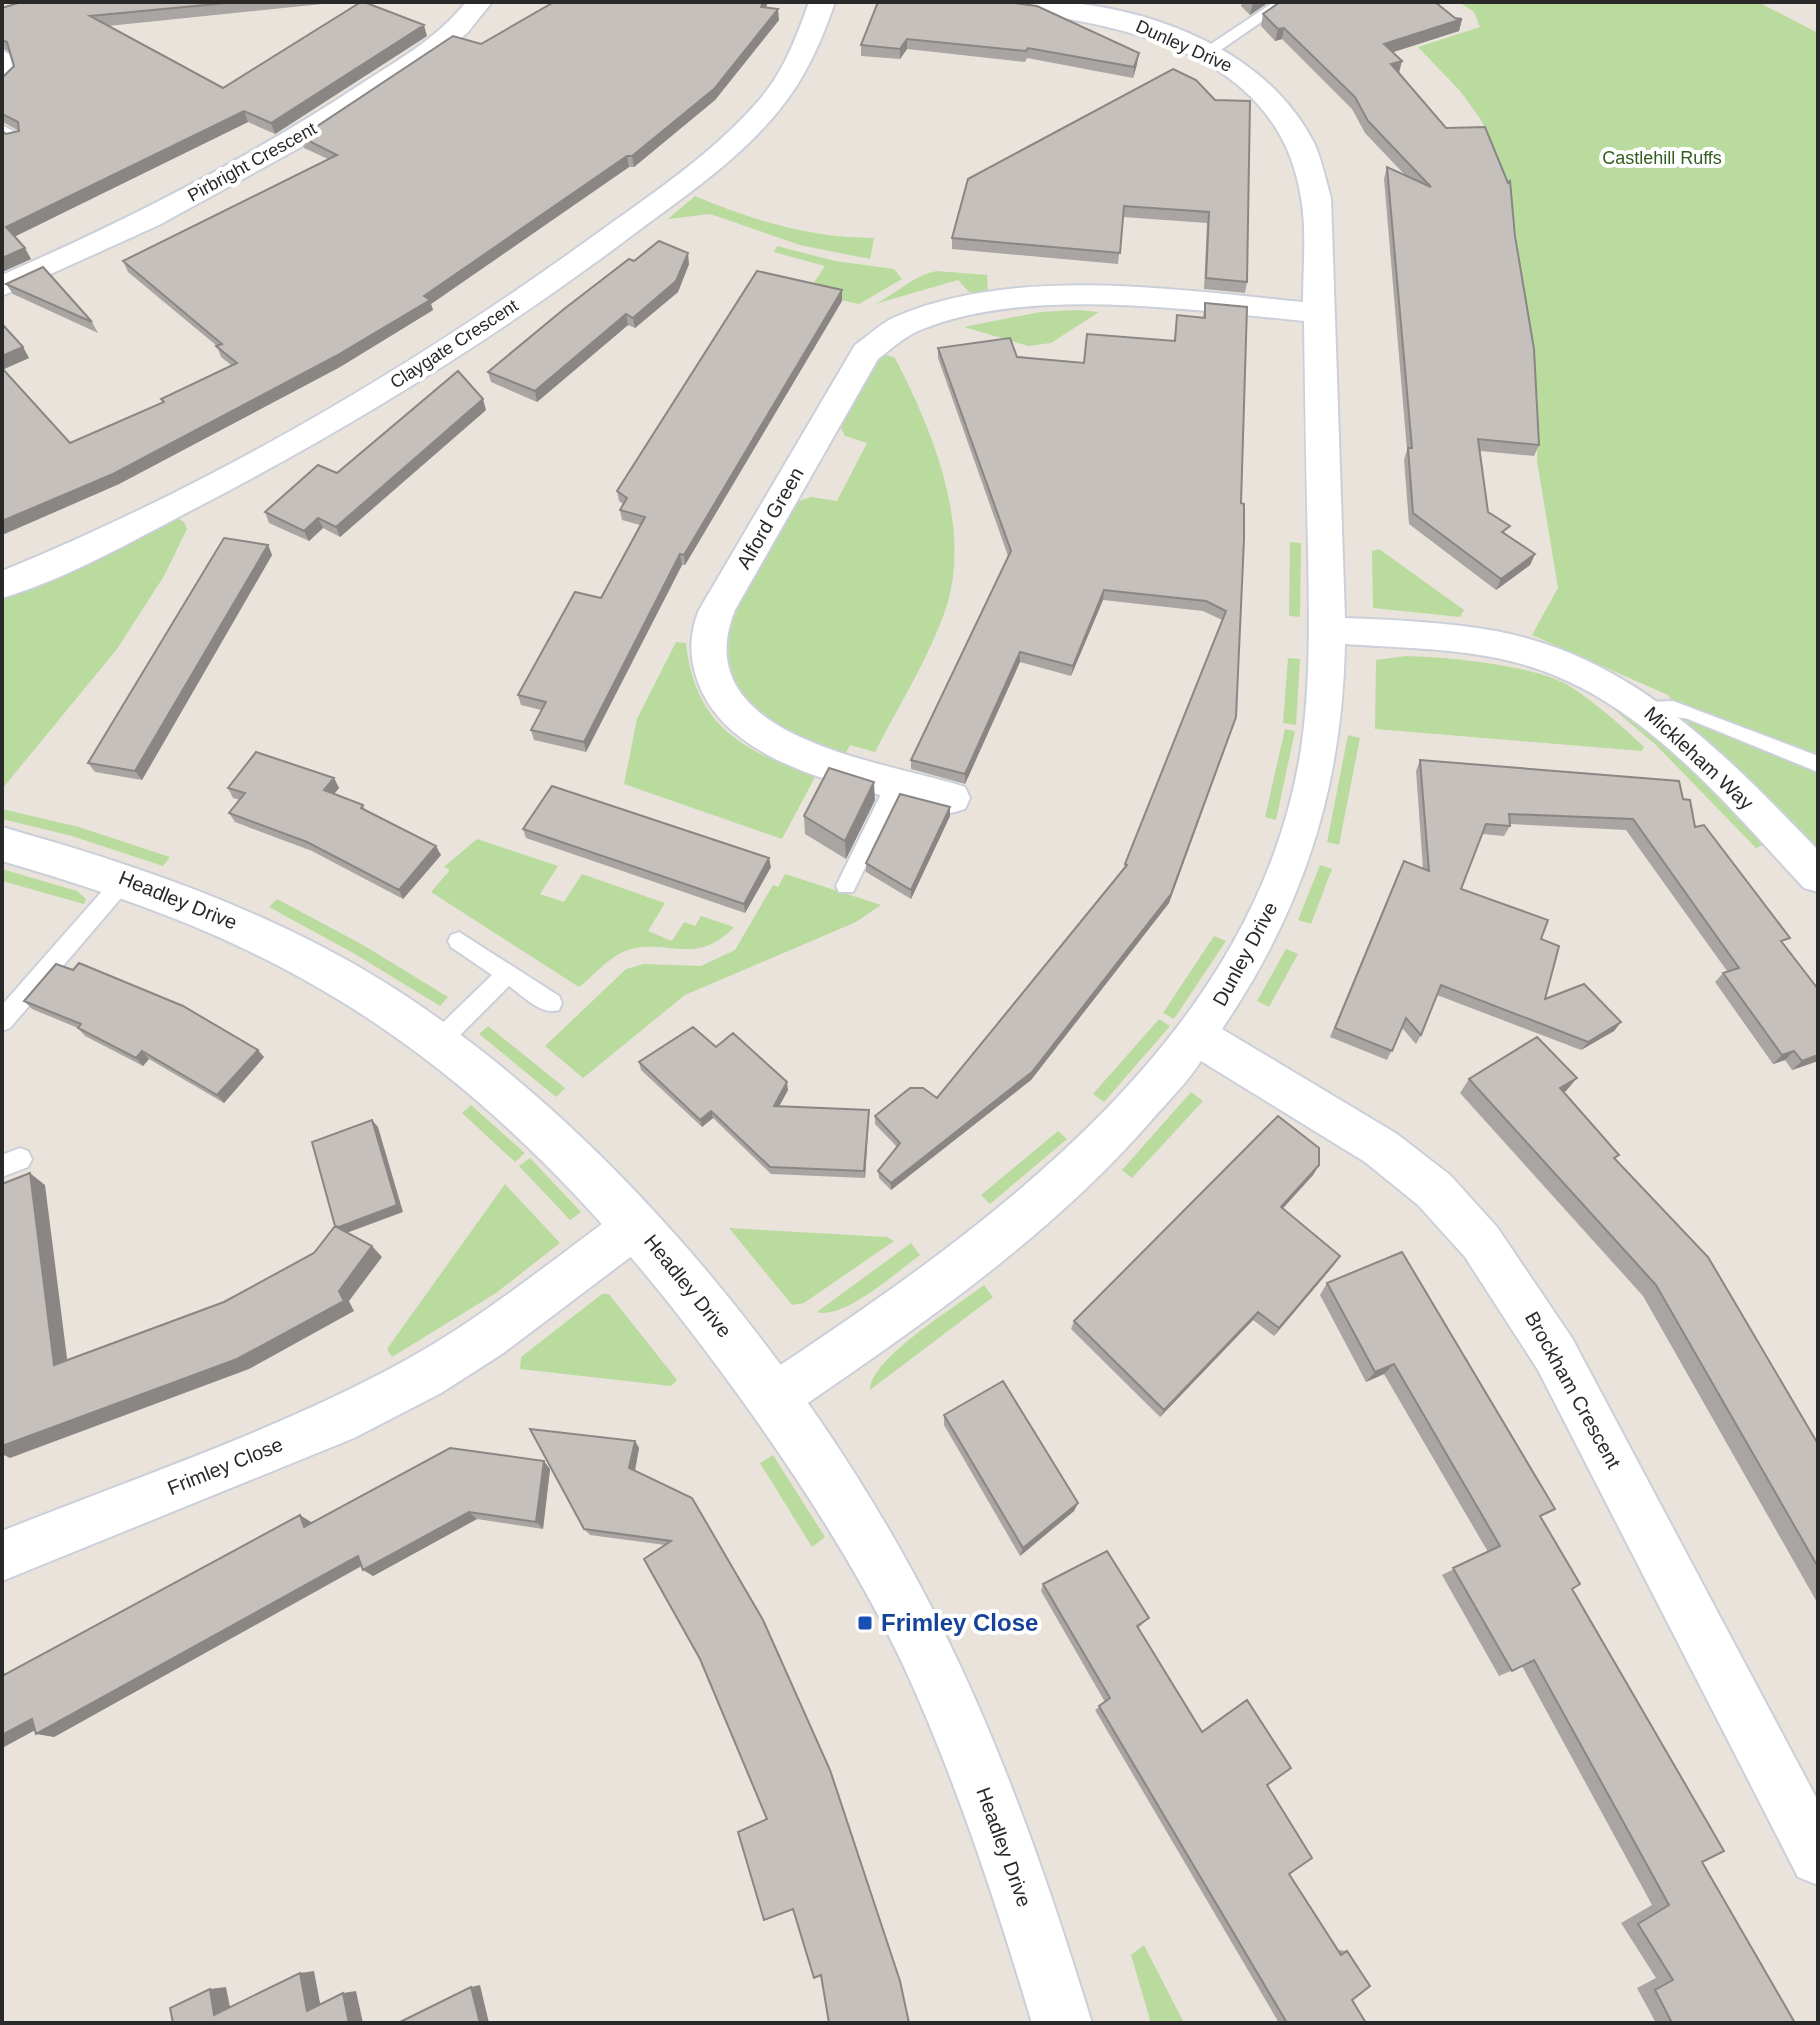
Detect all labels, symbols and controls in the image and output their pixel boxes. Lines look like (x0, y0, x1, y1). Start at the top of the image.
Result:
street label: Dunley Drive (1133, 16, 1235, 76)
street label: Pirbright Crescent (184, 118, 320, 206)
park label: Castlehill Ruffs (1602, 148, 1722, 168)
street label: Claygate Crescent (386, 295, 522, 393)
street label: Alford Green (732, 463, 808, 573)
street label: Mickleham Way (1640, 702, 1758, 814)
street label: Headley Drive (116, 866, 240, 934)
street label: Dunley Drive (1208, 898, 1282, 1010)
street label: Headley Drive (640, 1230, 736, 1342)
street label: Brockham Crescent (1521, 1308, 1625, 1473)
street label: Frimley Close (164, 1433, 286, 1499)
place label: Frimley Close (881, 1609, 1038, 1636)
marker: Frimley Close (856, 1614, 874, 1632)
street label: Headley Drive (972, 1784, 1036, 1910)

